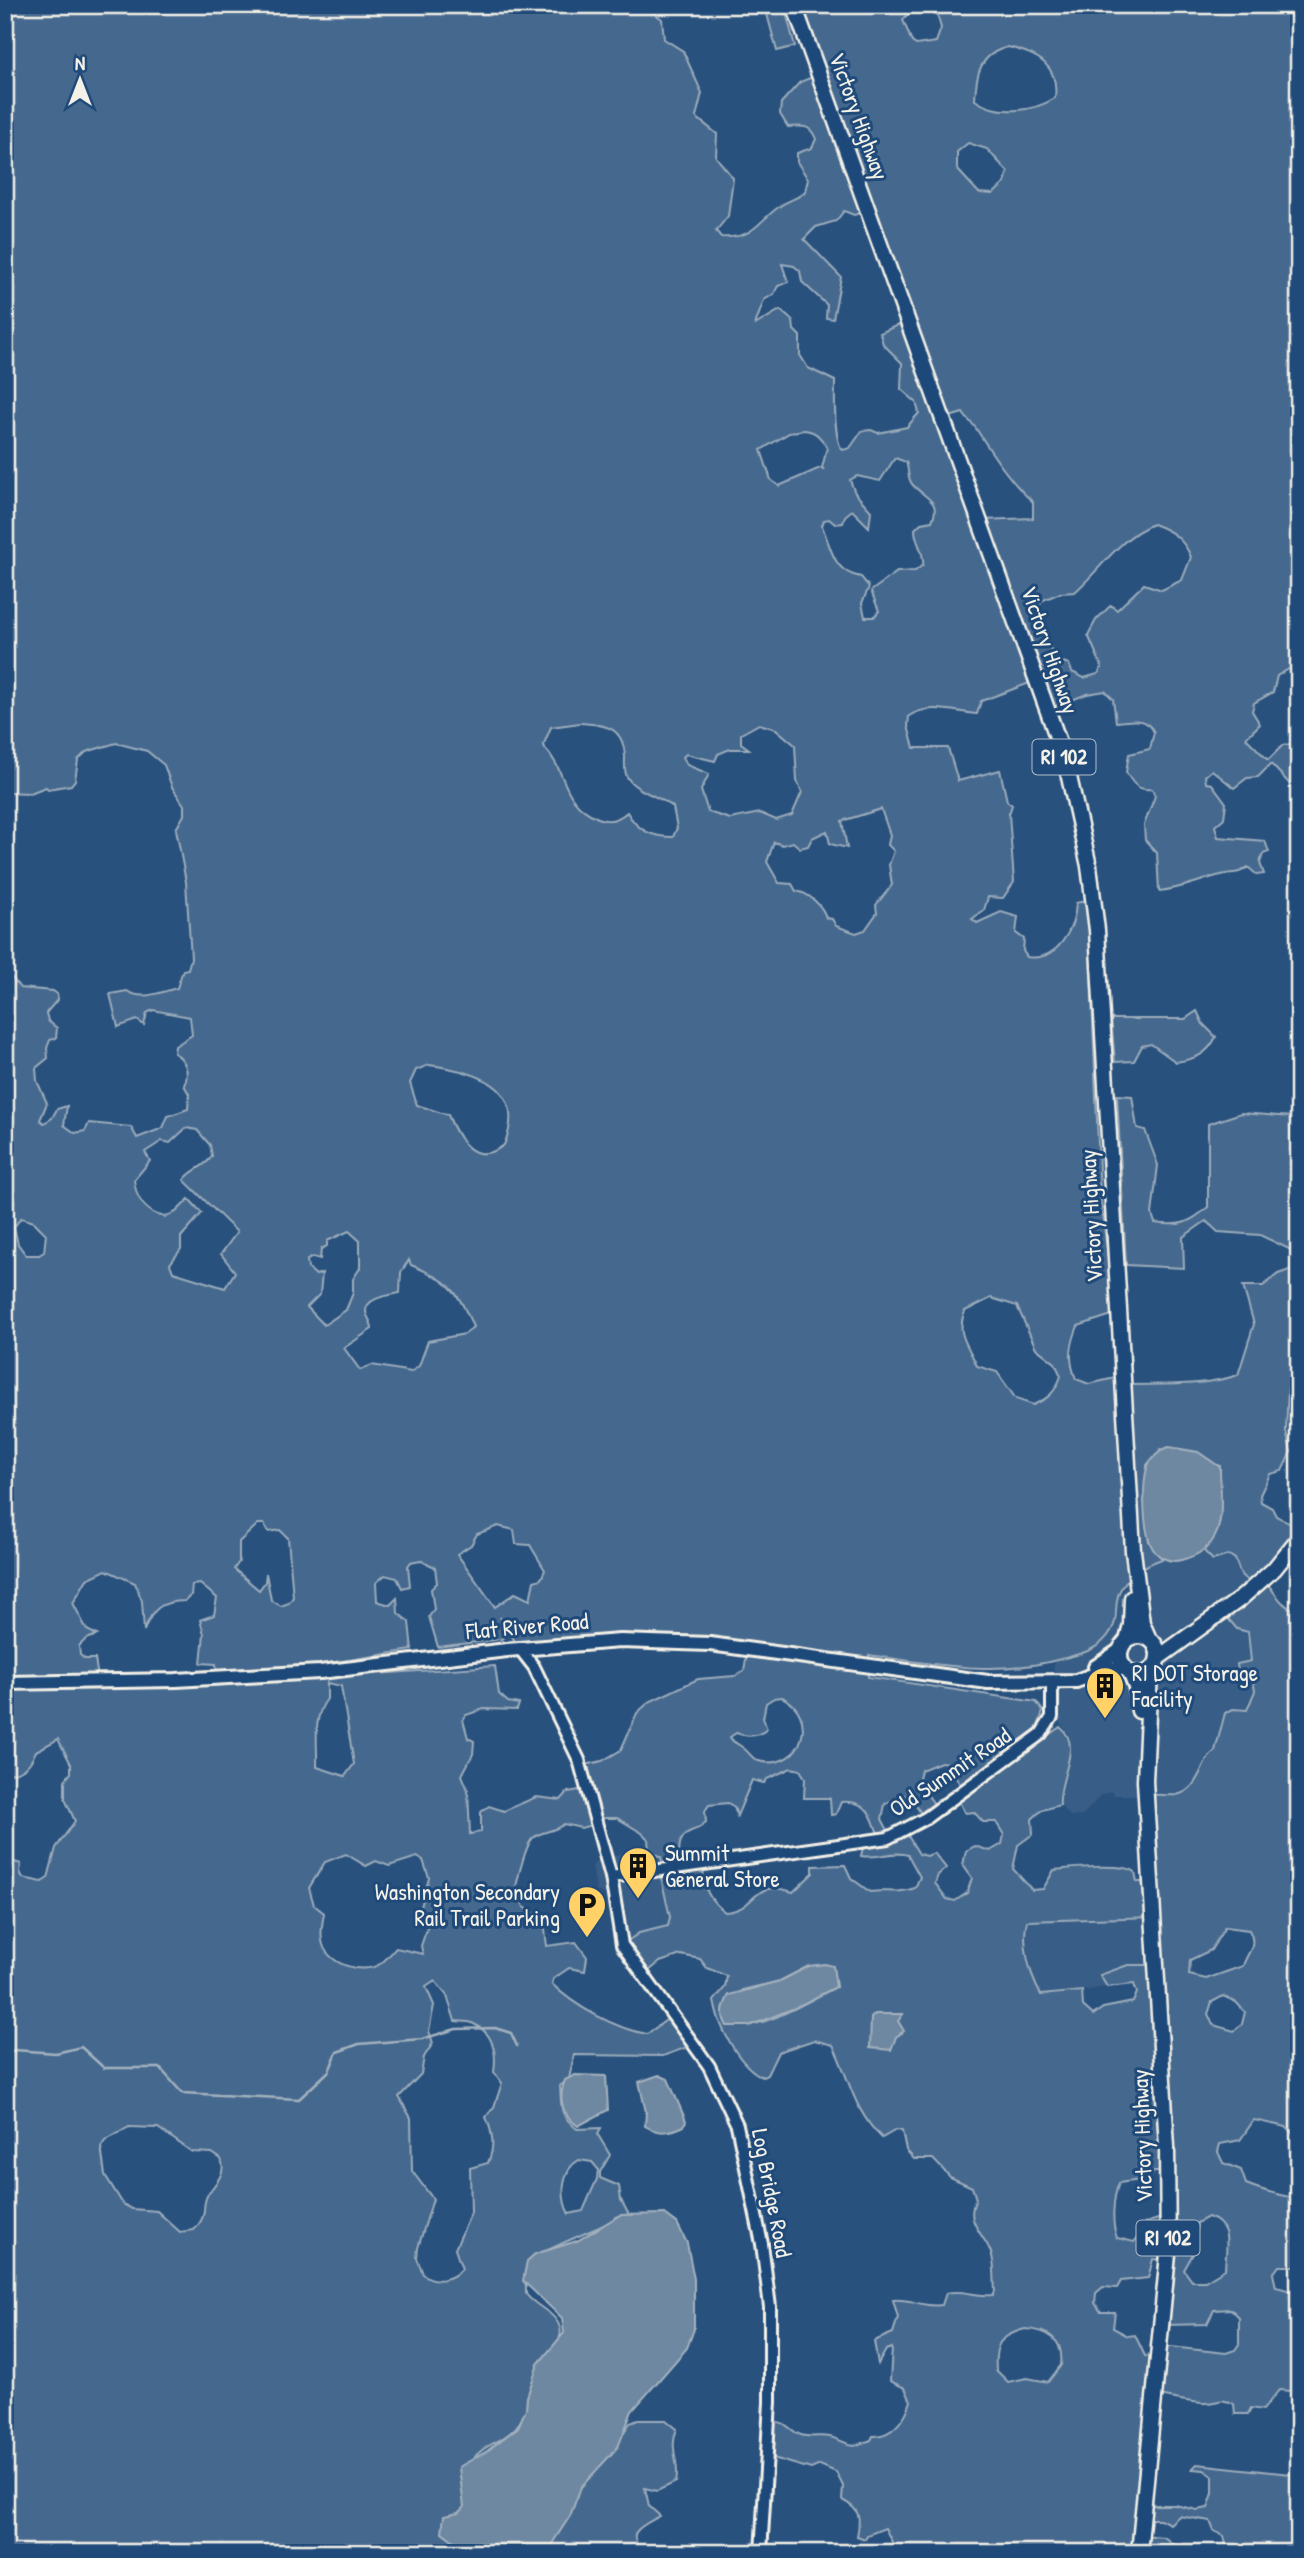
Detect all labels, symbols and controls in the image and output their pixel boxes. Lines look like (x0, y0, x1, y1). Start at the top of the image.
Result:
north arrow (46, 46, 116, 116)
street label: Victory Highway (822, 48, 897, 184)
text: N (75, 50, 85, 76)
street label: Victory Highway (1014, 582, 1087, 718)
road number: RI 102 (1032, 740, 1096, 774)
street label: Victory Highway (1072, 1148, 1109, 1283)
street label: Flat River Road (463, 1605, 589, 1646)
place label: RI DOT Storage Facility (1131, 1657, 1258, 1714)
building icon: RI DOT Storage Facility (1084, 1665, 1126, 1720)
street label: Old Summit Road (883, 1720, 1017, 1824)
place label: Summit General Store (665, 1837, 780, 1894)
building icon: Summit General Store (617, 1845, 659, 1900)
place label: Washington Secondary Rail Trail Parking (375, 1876, 560, 1933)
parking icon: Washington Secondary Rail Trail Parking (566, 1884, 608, 1939)
street label: Victory Highway (1124, 2069, 1159, 2203)
street label: Log Bridge Road (745, 2126, 800, 2260)
road number: RI 102 (1136, 2220, 1200, 2256)

